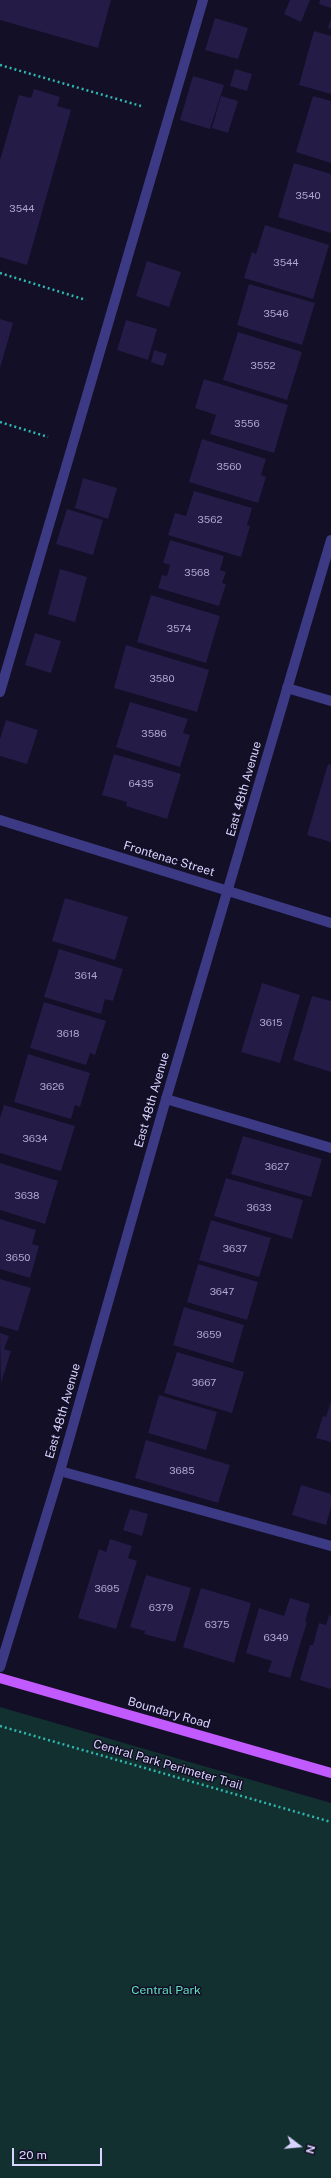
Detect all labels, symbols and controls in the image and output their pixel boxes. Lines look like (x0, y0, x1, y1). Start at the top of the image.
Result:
house number: 3540 (295, 190, 321, 202)
house number: 3544 (9, 203, 35, 215)
house number: 3544 (273, 257, 299, 269)
house number: 3546 (263, 308, 289, 320)
house number: 3552 (250, 360, 276, 372)
house number: 3556 (234, 418, 260, 430)
house number: 3560 (217, 461, 241, 473)
house number: 3562 (198, 514, 222, 526)
house number: 3568 (184, 567, 210, 579)
house number: 3574 (167, 623, 191, 635)
house number: 3580 (149, 673, 175, 685)
house number: 3586 (141, 728, 167, 740)
street label: East 48th Avenue (224, 740, 264, 838)
house number: 6435 (128, 778, 154, 790)
street label: Frontenac Street (122, 838, 216, 880)
house number: 3614 (75, 970, 97, 982)
house number: 3615 (260, 1017, 282, 1029)
house number: 3618 (56, 1028, 80, 1040)
street label: East 48th Avenue (132, 1051, 172, 1149)
house number: 3626 (40, 1081, 64, 1093)
house number: 3634 (23, 1133, 47, 1145)
house number: 3627 (265, 1161, 289, 1173)
house number: 3638 (14, 1190, 40, 1202)
house number: 3633 (247, 1202, 271, 1214)
house number: 3637 (223, 1243, 247, 1255)
house number: 3650 (6, 1252, 30, 1264)
house number: 3647 (210, 1286, 234, 1298)
house number: 3659 (196, 1329, 222, 1341)
street label: East 48th Avenue (43, 1362, 83, 1460)
house number: 3667 (192, 1377, 216, 1389)
house number: 3685 (169, 1465, 195, 1477)
house number: 3695 (94, 1583, 120, 1595)
house number: 6379 (149, 1602, 173, 1614)
house number: 6375 (205, 1619, 229, 1631)
house number: 6349 (264, 1632, 288, 1644)
street label: Boundary Road (126, 1694, 212, 1732)
street label: Central Park Perimeter Trail (92, 1737, 244, 1793)
park label: Central Park (131, 1983, 201, 1997)
north arrow (279, 2126, 319, 2166)
scale bar (14, 2140, 104, 2166)
text: N (304, 2144, 317, 2155)
text: 20 m (19, 2148, 47, 2162)

